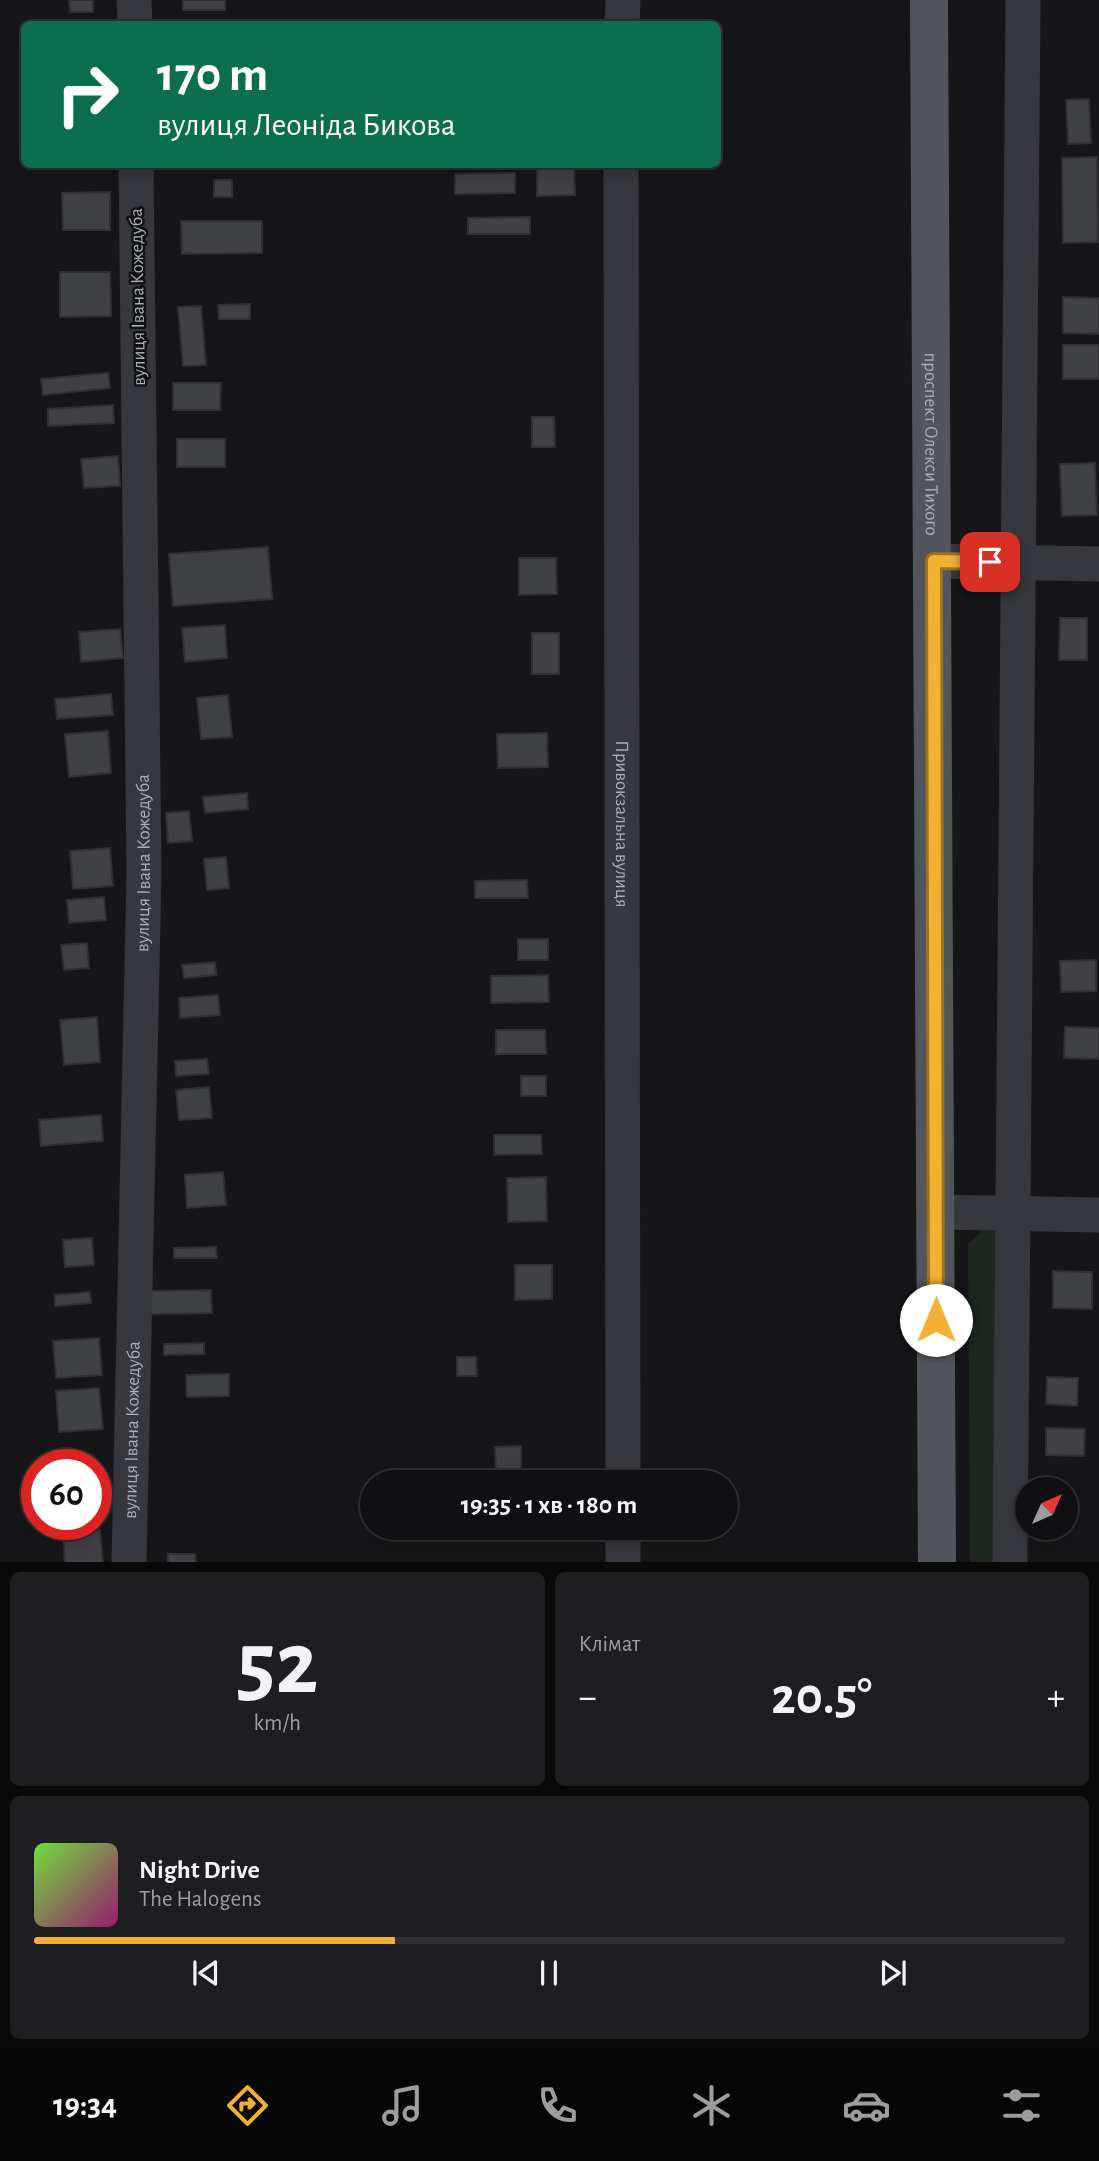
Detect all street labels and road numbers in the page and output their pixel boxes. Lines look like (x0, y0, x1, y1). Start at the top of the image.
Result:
street label: вулиця Івана Кожедуба (127, 208, 149, 386)
street label: проспект Олекси Тихого (921, 352, 941, 536)
street label: Привокзальна вулиця (612, 740, 632, 908)
street label: вулиця Івана Кожедуба (133, 774, 154, 952)
street label: вулиця Івана Кожедуба (120, 1341, 143, 1519)

